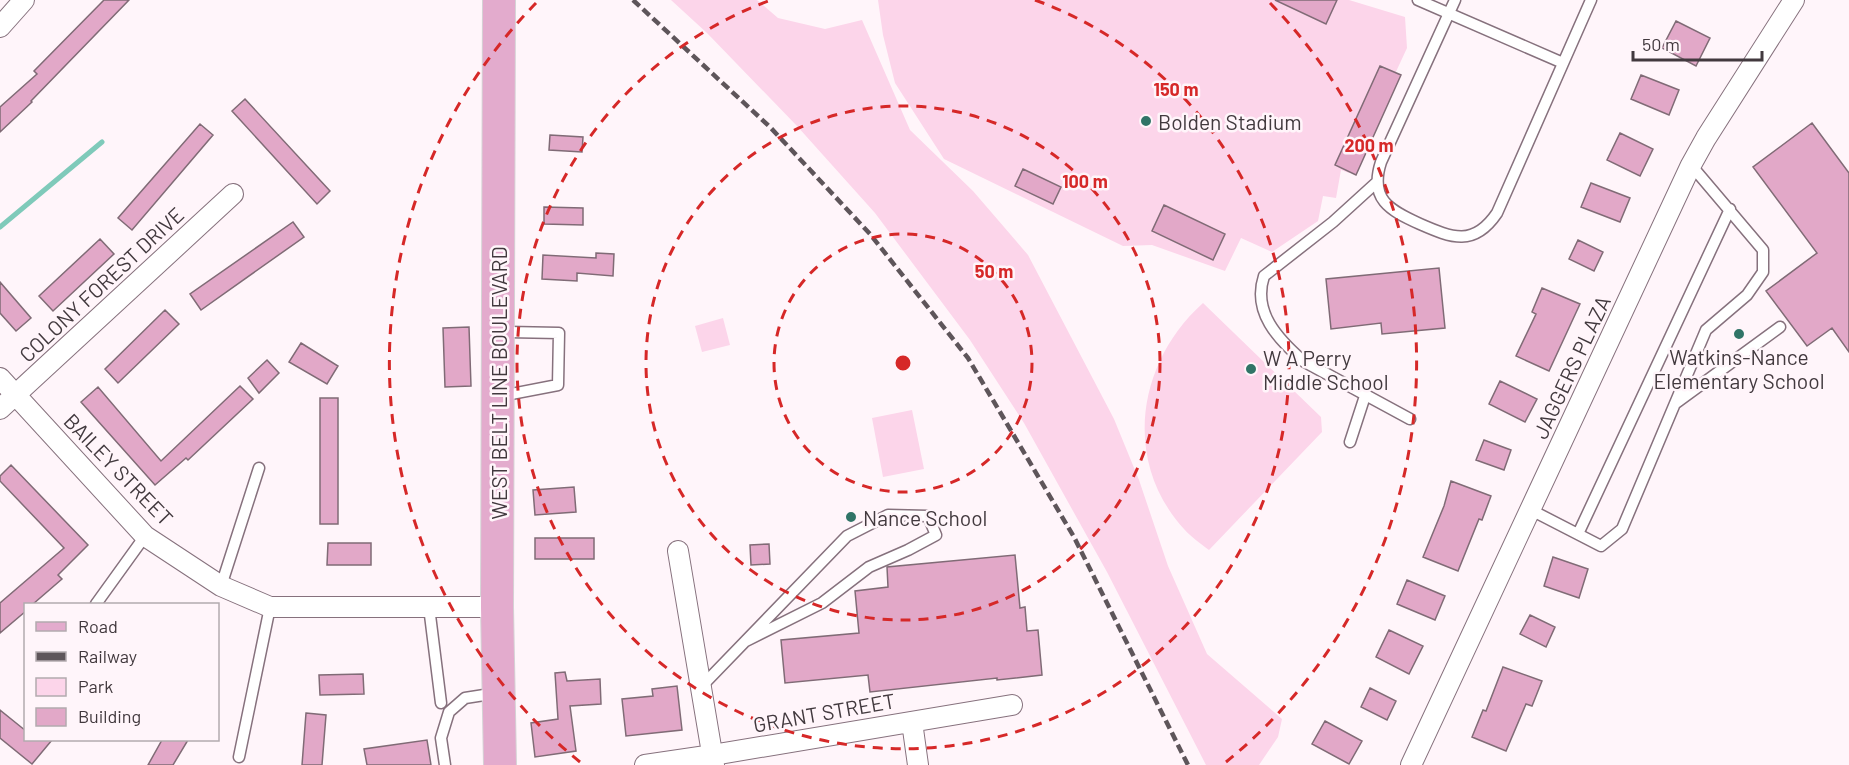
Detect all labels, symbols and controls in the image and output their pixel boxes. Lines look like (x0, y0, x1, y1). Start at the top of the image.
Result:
scale bar (1633, 24, 1762, 62)
text: 50 m (1642, 33, 1680, 55)
text: 150 m (1154, 78, 1198, 100)
place label: Bolden Stadium (1158, 109, 1302, 134)
marker: Bolden Stadium (1139, 114, 1153, 128)
text: 200 m (1344, 134, 1394, 156)
text: 100 m (1062, 170, 1108, 192)
street label: COLONY FOREST DRIVE (14, 201, 188, 367)
street label: WEST BELT LINE BOULEVARD (486, 247, 511, 519)
text: 50 m (975, 260, 1013, 282)
street label: JAGGERS PLAZA (1527, 291, 1615, 442)
marker: Watkins-Nance Elementary School (1732, 327, 1746, 341)
place label: Watkins-Nance Elementary School (1653, 344, 1825, 393)
place label: W A Perry Middle School (1263, 345, 1389, 394)
centre of rings (893, 353, 913, 373)
marker: W A Perry Middle School (1244, 362, 1258, 376)
street label: BAILEY STREET (59, 408, 179, 530)
place label: Nance School (863, 505, 987, 530)
marker: Nance School (844, 510, 858, 524)
legend (24, 603, 219, 741)
text: Road (78, 615, 118, 637)
text: Railway (78, 645, 137, 667)
text: Park (78, 675, 113, 697)
street label: GRANT STREET (751, 687, 897, 737)
text: Building (78, 705, 141, 727)

